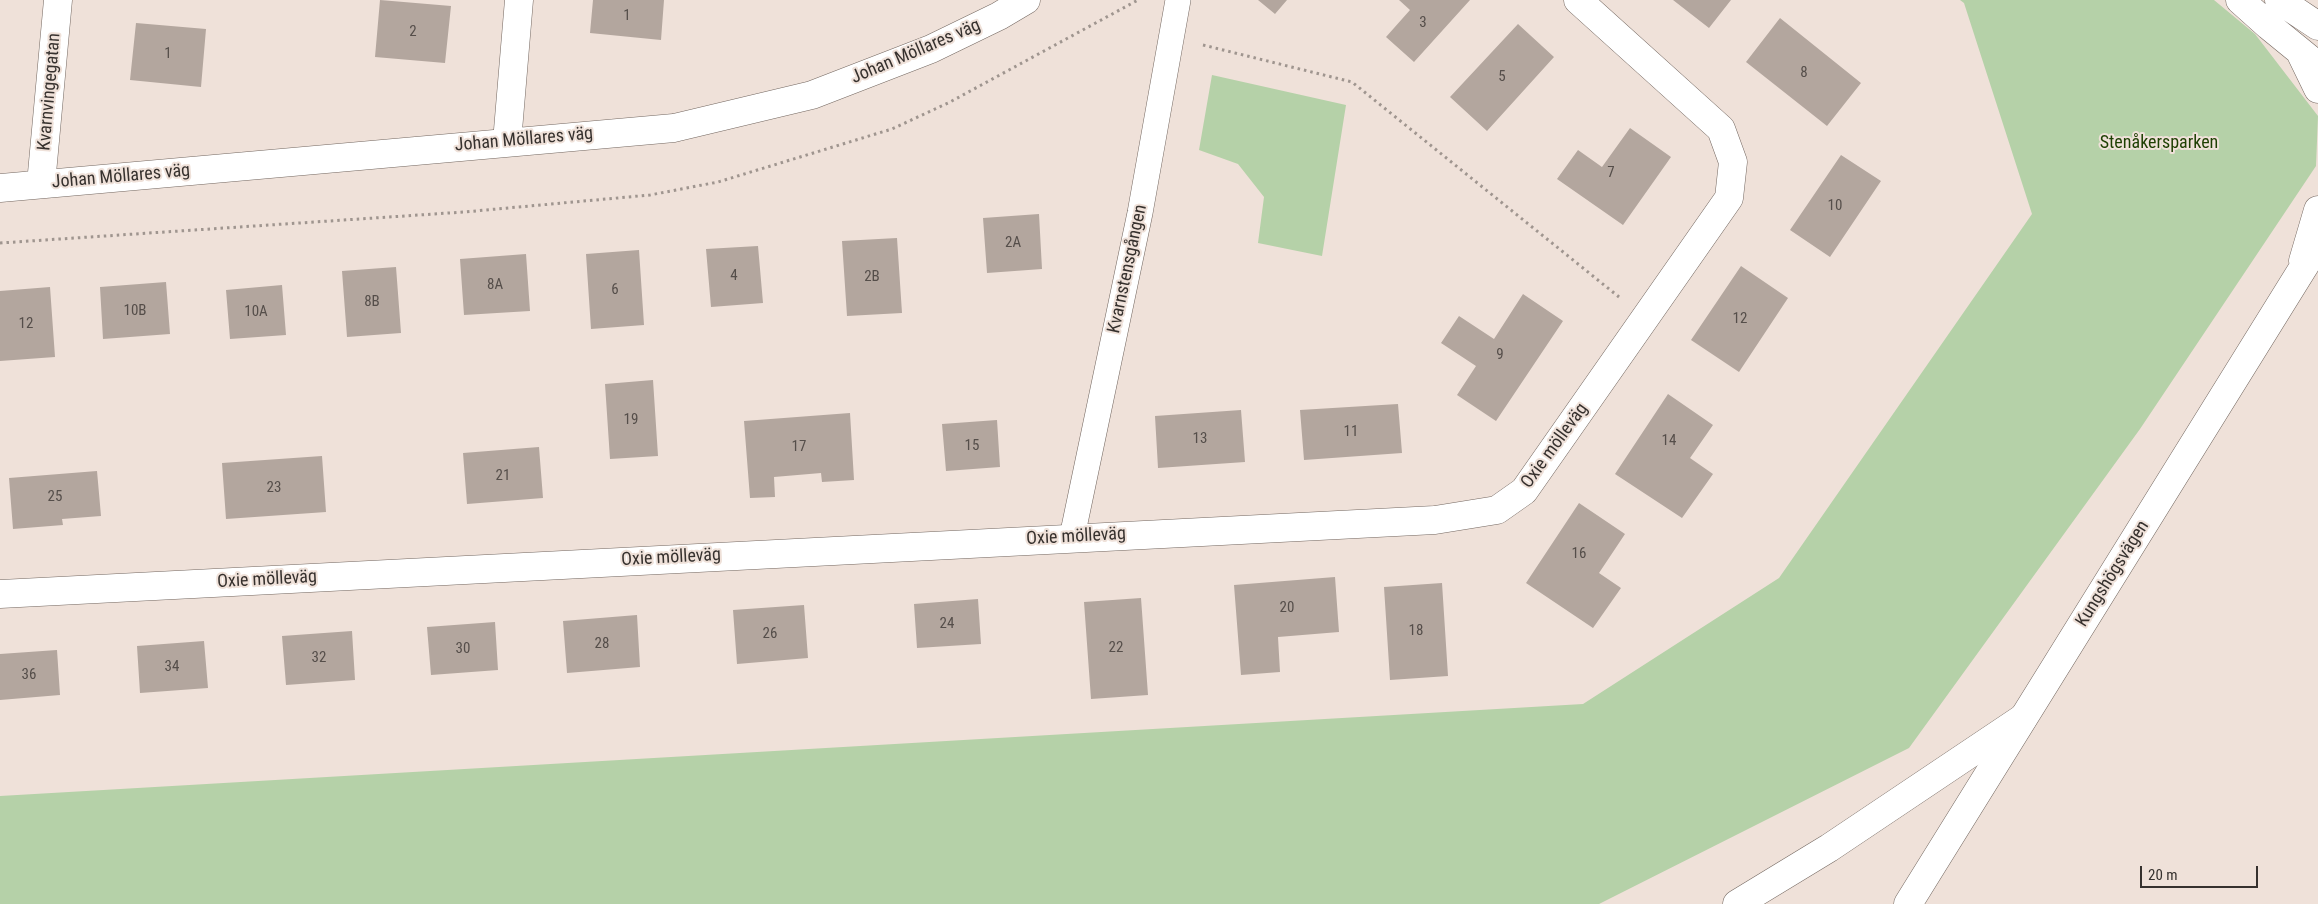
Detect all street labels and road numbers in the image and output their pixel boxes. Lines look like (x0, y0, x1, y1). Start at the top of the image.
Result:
street label: Johan Möllares väg (848, 15, 984, 89)
street label: Kvarnvingegatan (34, 32, 66, 152)
street label: Johan Möllares väg (454, 123, 594, 157)
street label: Johan Möllares väg (51, 160, 191, 194)
street label: Kvarnstensgången (1104, 203, 1152, 335)
street label: Oxie mölleväg (1517, 399, 1593, 493)
street label: Kungshögsvägen (2072, 517, 2154, 631)
street label: Oxie mölleväg (1026, 524, 1126, 550)
street label: Oxie mölleväg (621, 545, 721, 571)
street label: Oxie mölleväg (217, 567, 317, 593)

